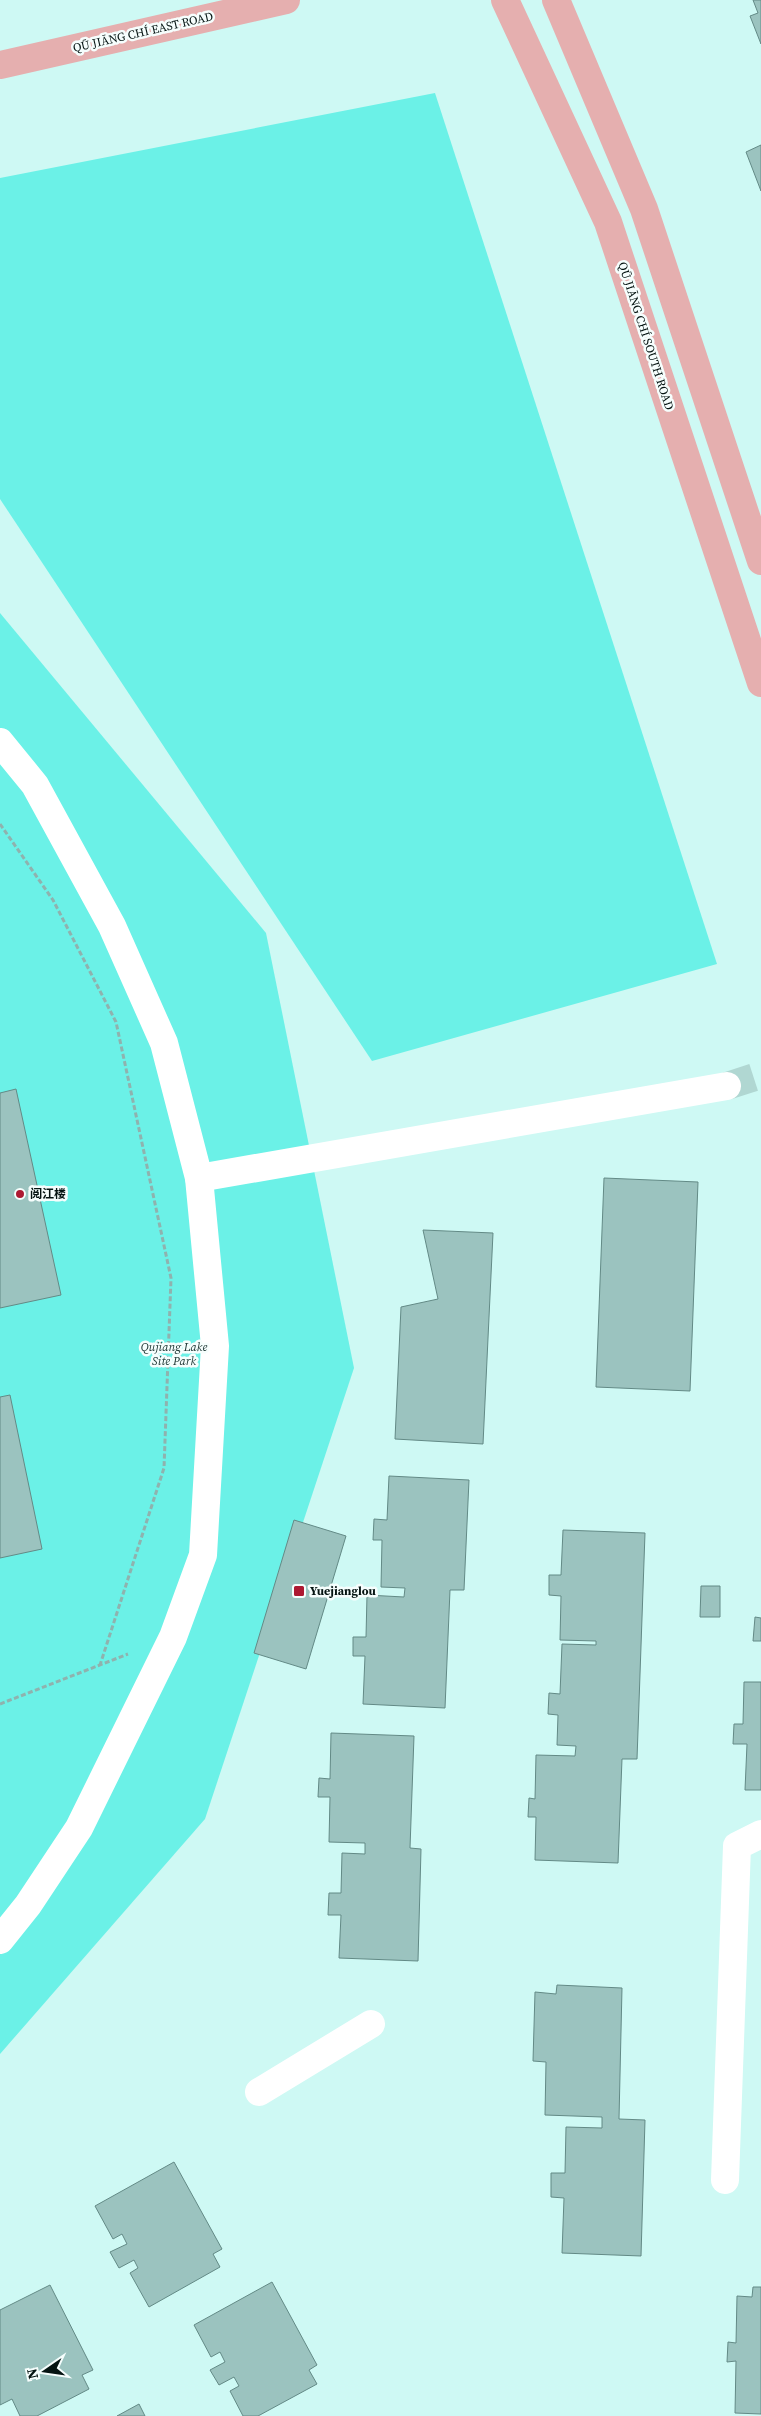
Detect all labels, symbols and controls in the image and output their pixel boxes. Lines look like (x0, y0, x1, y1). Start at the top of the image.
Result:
street label: QŪ JIĀNG CHÍ EAST ROAD (71, 8, 215, 56)
street label: QŪ JIĀNG CHÍ SOUTH ROAD (614, 260, 678, 412)
place label: 阅江楼 (30, 1186, 66, 1202)
marker: 阅江楼 (14, 1188, 26, 1200)
park label: Qujiang Lake Site Park (141, 1339, 207, 1369)
place label: Yuejianglou (310, 1583, 377, 1599)
marker: Yuejianglou (292, 1584, 306, 1598)
north arrow (20, 2346, 70, 2396)
text: N (21, 2367, 43, 2381)

